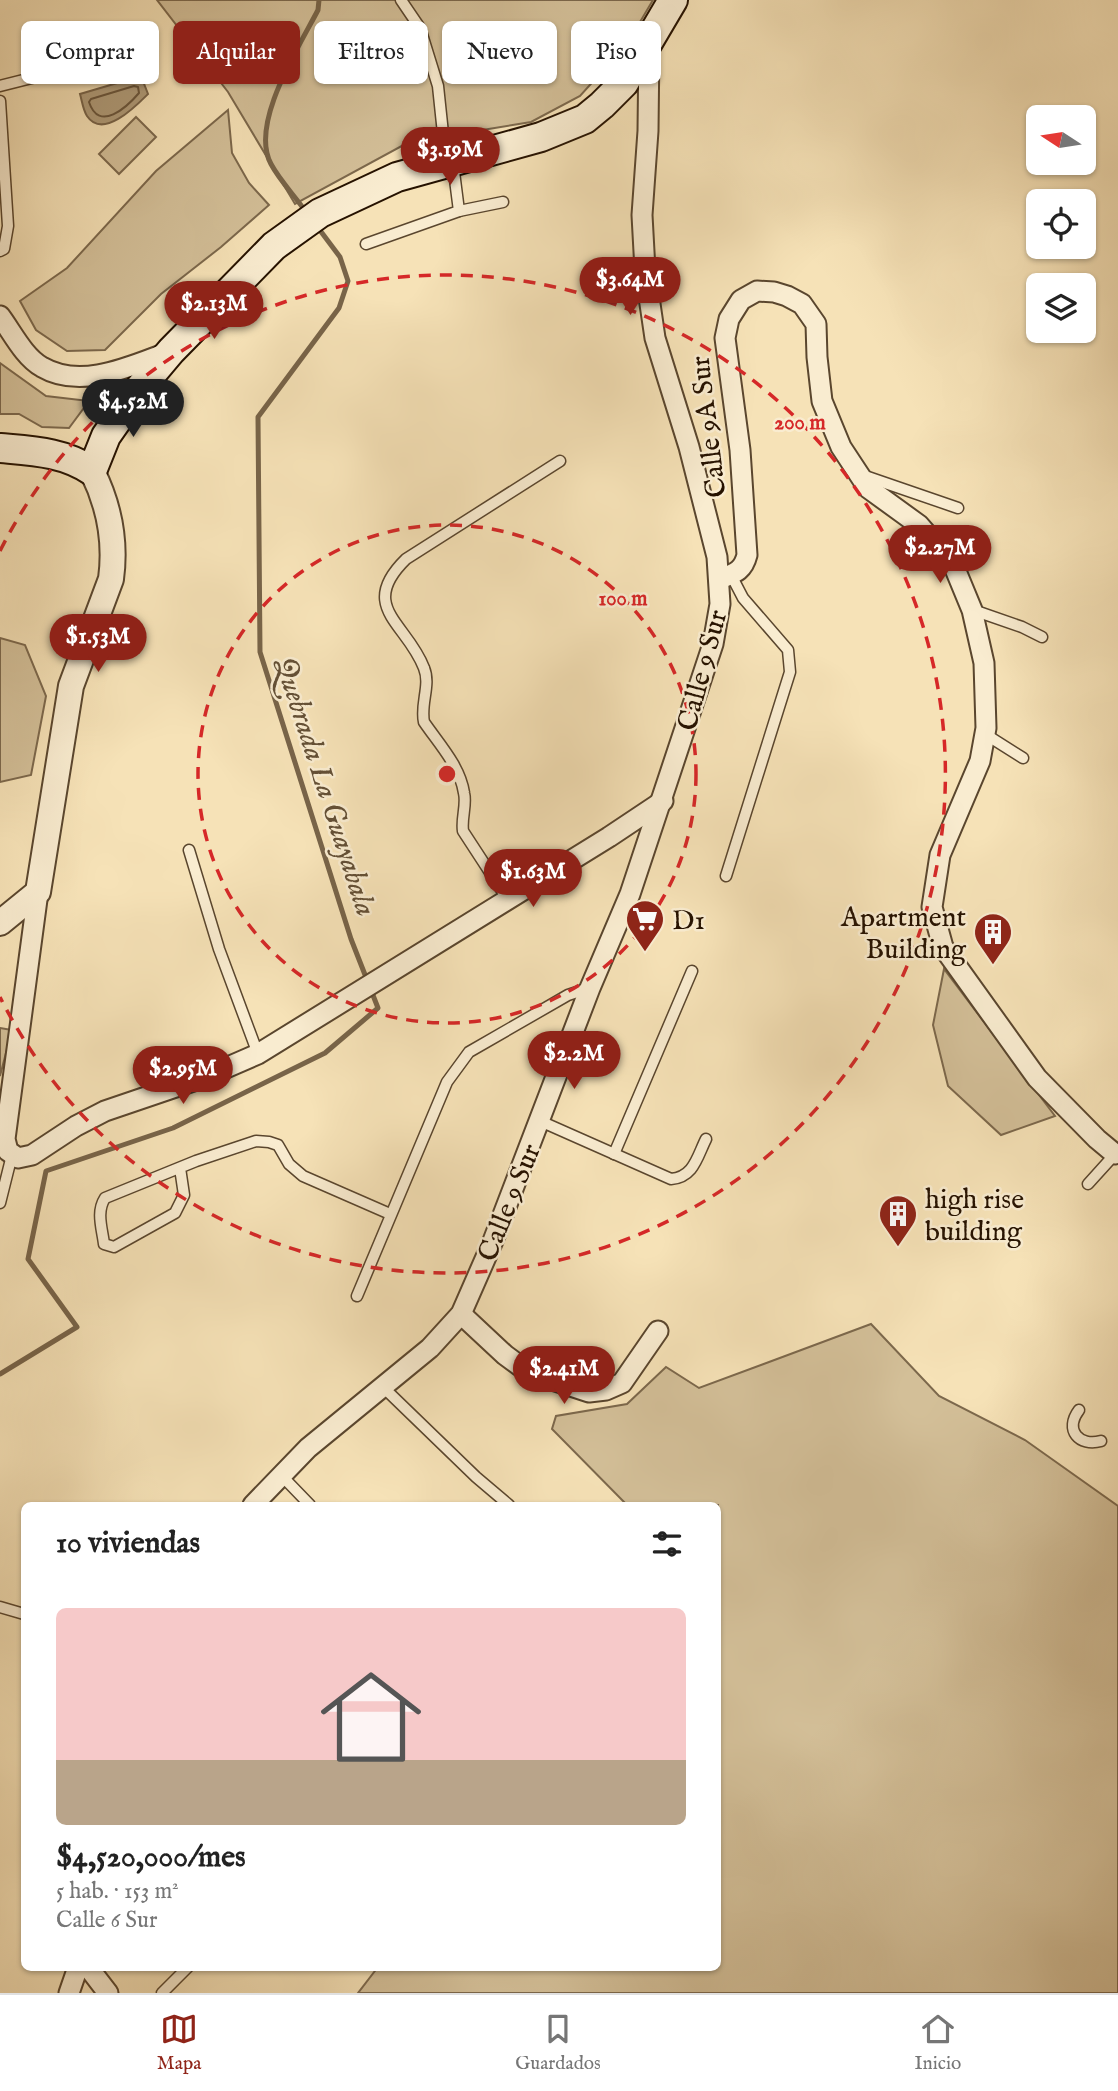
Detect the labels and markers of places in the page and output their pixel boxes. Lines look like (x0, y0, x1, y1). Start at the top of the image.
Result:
pin: $3.19M (393, 128, 507, 187)
pin: $3.64M (573, 258, 687, 317)
pin: $2.13M (157, 282, 271, 341)
pin: $4.52M (76, 380, 190, 439)
pin: $2.27M (883, 526, 997, 585)
pin: $1.53M (41, 614, 155, 674)
centre of rings (435, 762, 459, 786)
pin: $1.63M (476, 850, 590, 909)
supermarket icon: D1 (624, 898, 666, 953)
place label: Apartment Building (840, 901, 967, 968)
place label: D1 (672, 904, 705, 939)
building icon: Apartment Building (972, 911, 1014, 966)
pin: $2.2M (525, 1032, 623, 1091)
pin: $2.95M (126, 1046, 240, 1106)
place label: high rise building (925, 1183, 1024, 1250)
building icon: high rise building (877, 1193, 919, 1248)
pin: $2.41M (507, 1346, 621, 1406)

